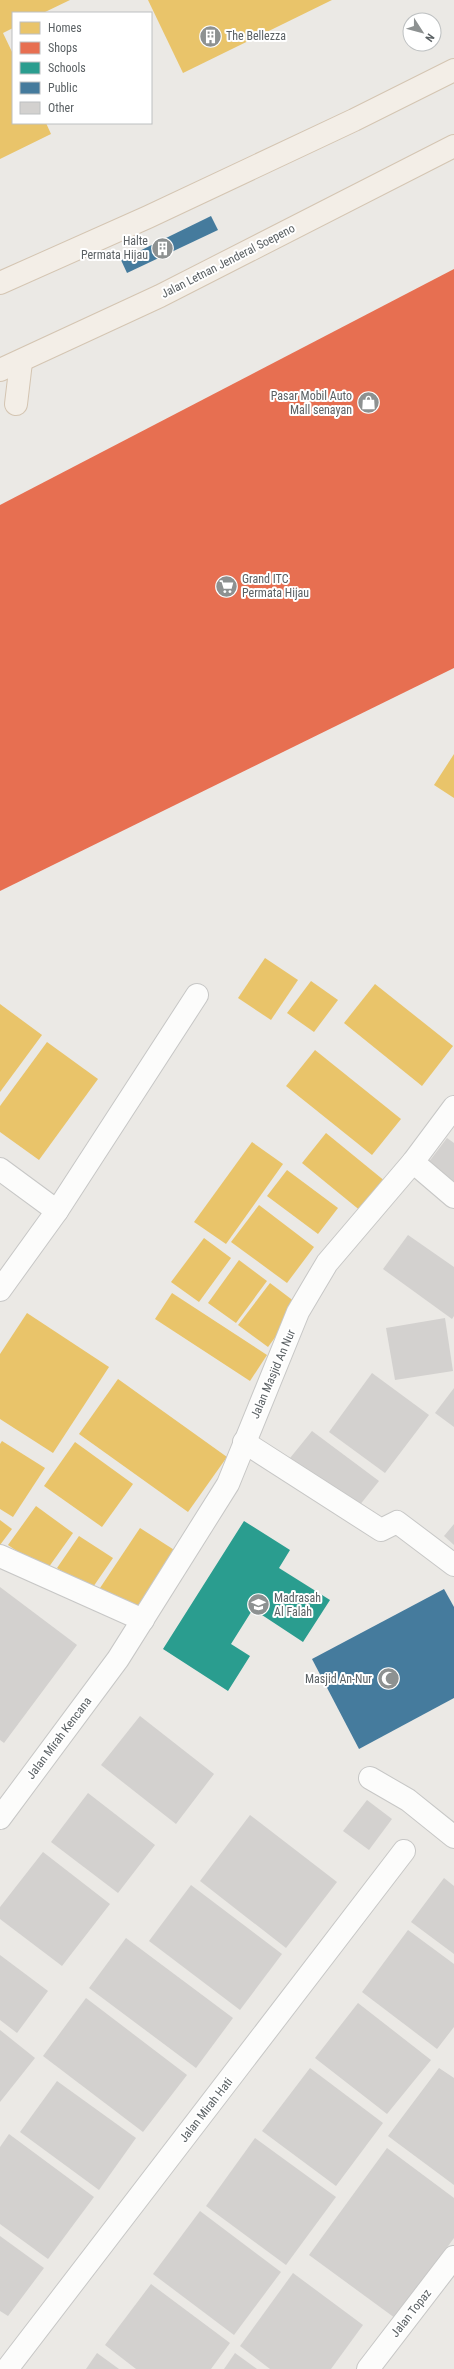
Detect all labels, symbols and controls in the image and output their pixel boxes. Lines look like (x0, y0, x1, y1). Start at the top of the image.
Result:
legend (12, 12, 152, 124)
north arrow (402, 12, 442, 52)
text: Homes (48, 21, 82, 35)
building icon: The Bellezza (198, 23, 224, 49)
place label: The Bellezza (226, 29, 286, 43)
text: N (422, 31, 437, 44)
text: Shops (48, 41, 77, 55)
text: Schools (48, 61, 86, 75)
text: Public (48, 81, 78, 95)
text: Other (48, 101, 74, 115)
street label: Jalan Letnan Jenderal Soepeno (159, 221, 297, 301)
place label: Halte Permata Hijau (81, 234, 148, 262)
building icon: Halte Permata Hijau (150, 235, 176, 261)
place label: Pasar Mobil Auto Mall senayan (271, 389, 352, 417)
shop icon: Pasar Mobil Auto Mall senayan (355, 390, 381, 416)
place label: Grand ITC Permata Hijau (242, 572, 309, 600)
supermarket icon: Grand ITC Permata Hijau (214, 573, 240, 599)
street label: Jalan Masjid An Nur (248, 1327, 298, 1421)
place label: Madrasah Al Falah (274, 1591, 321, 1619)
school or university icon: Madrasah Al Falah (246, 1592, 272, 1618)
mosque icon: Masjid An-Nur (375, 1666, 401, 1692)
place label: Masjid An-Nur (305, 1672, 372, 1686)
street label: Jalan Mirah Kencana (24, 1694, 94, 1782)
street label: Jalan Mirah Hati (177, 2075, 235, 2145)
street label: Jalan Topaz (388, 2286, 434, 2340)

